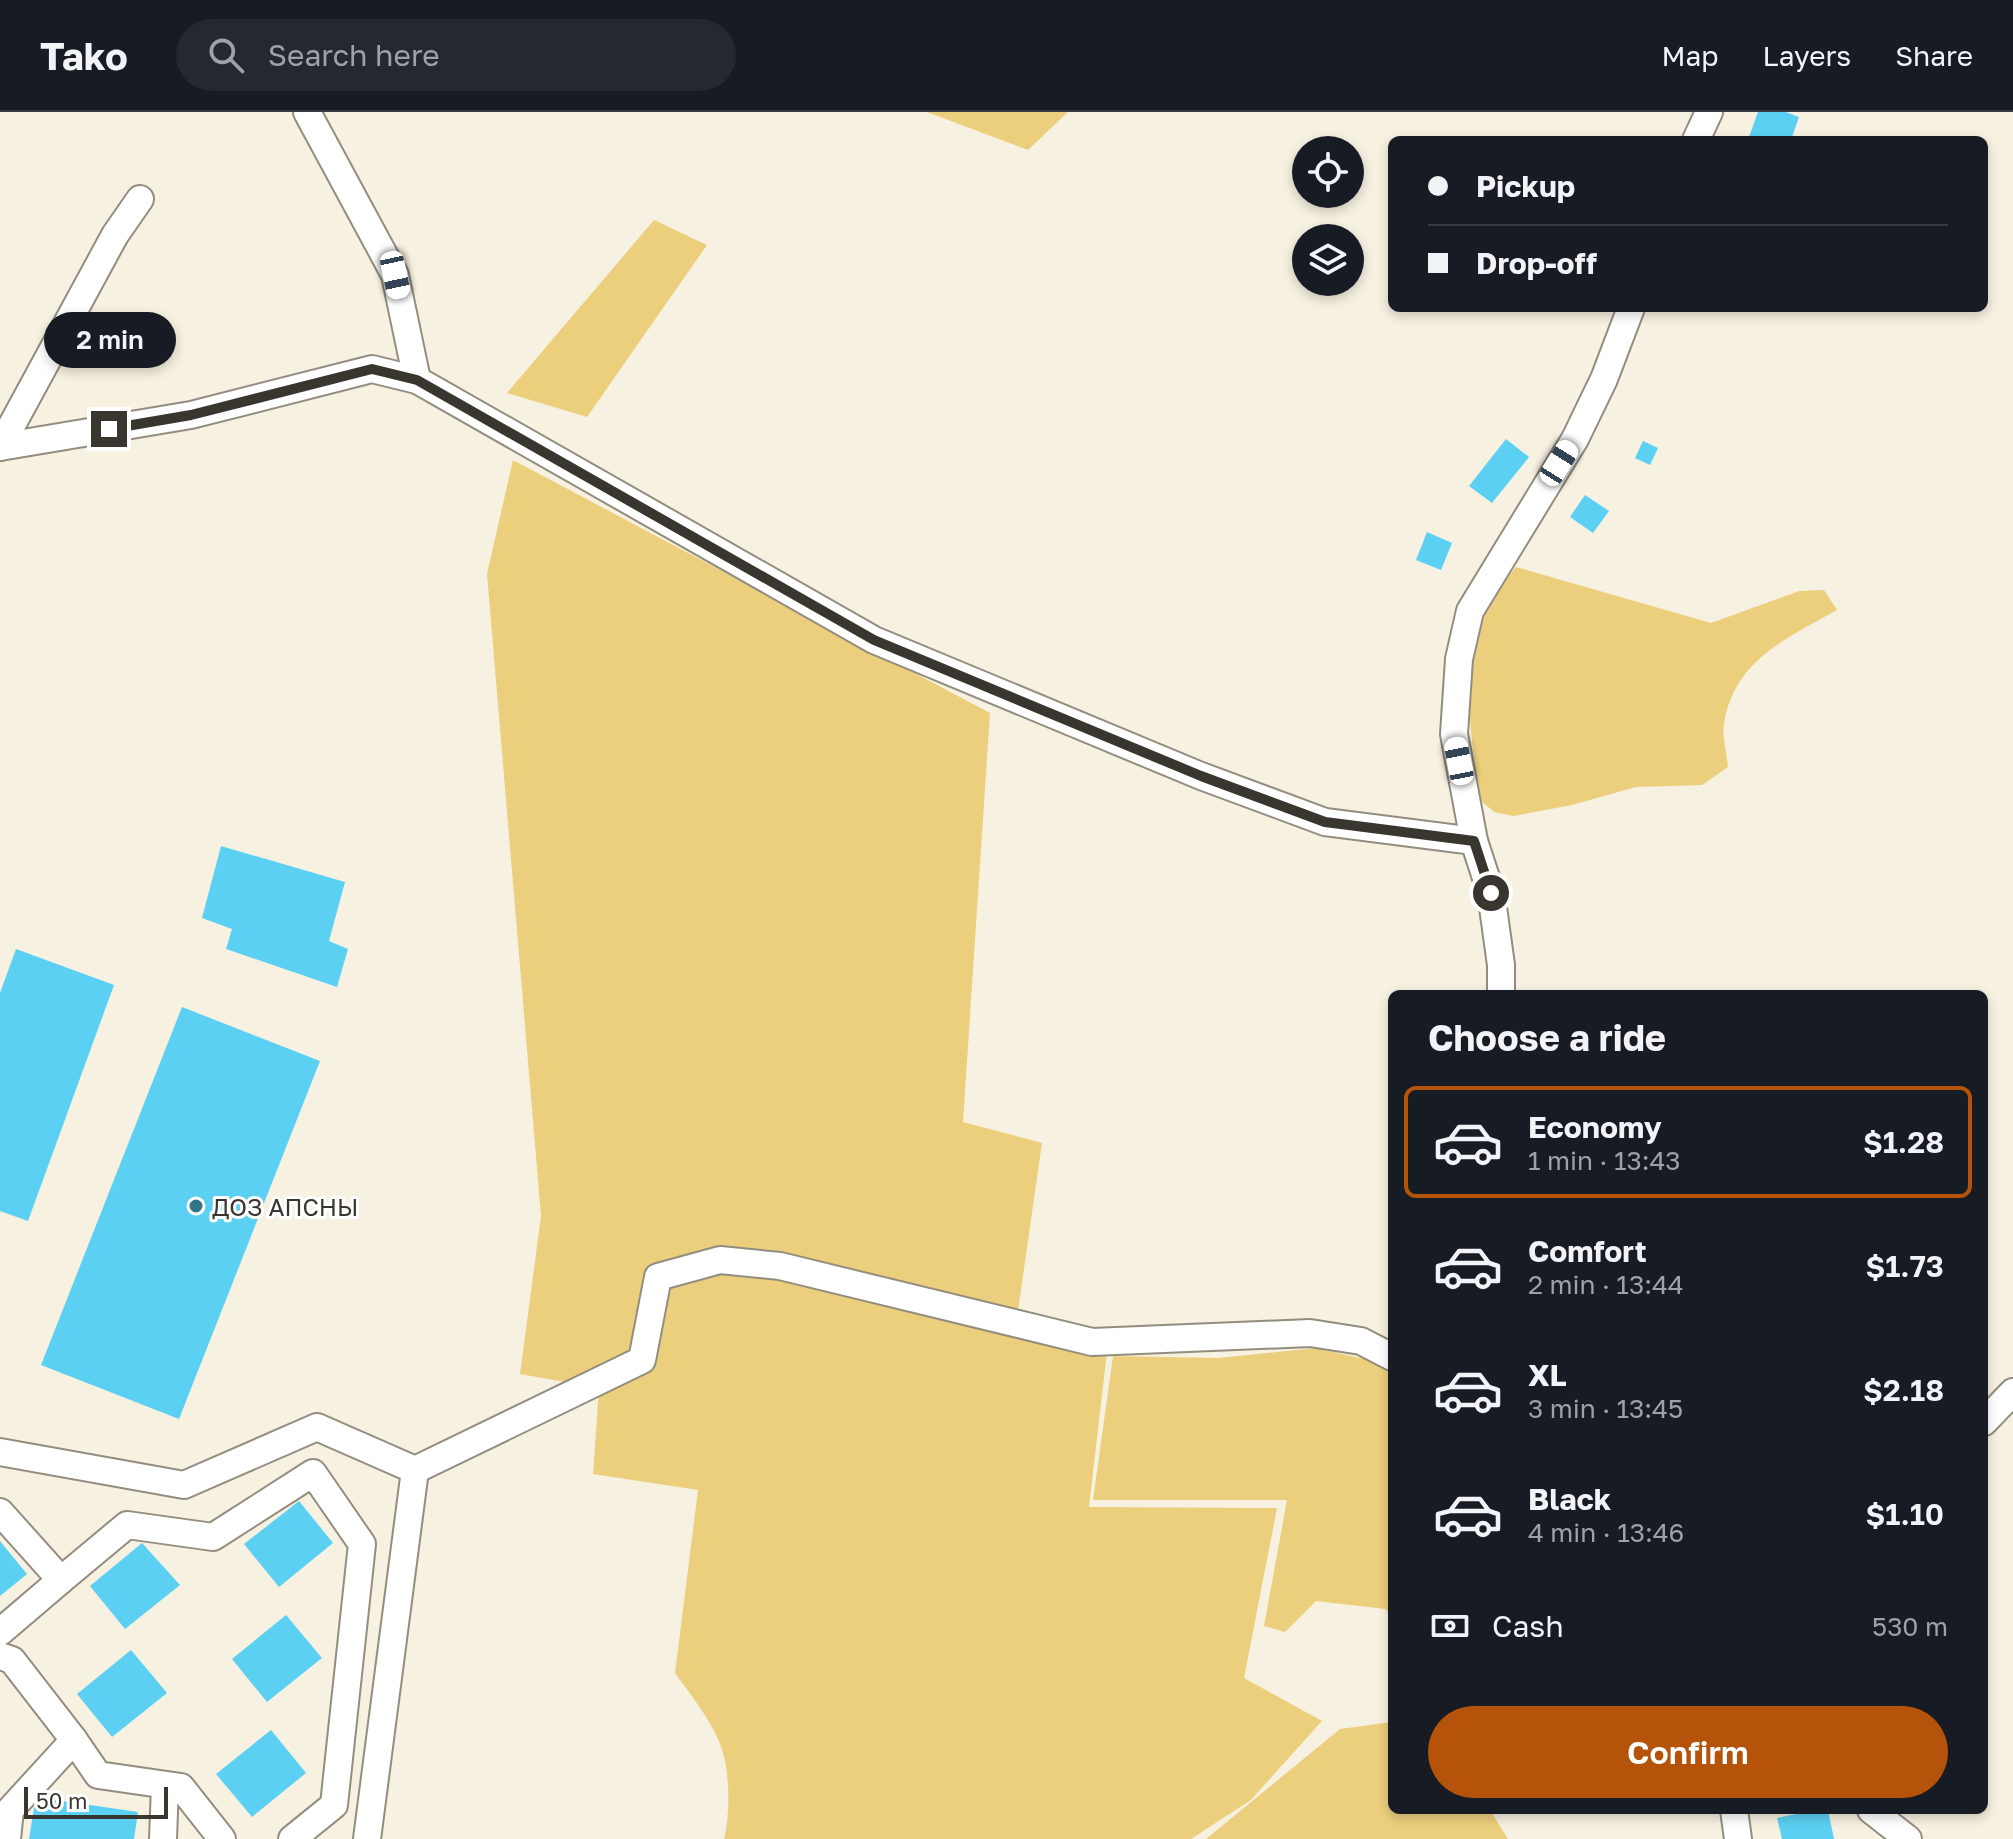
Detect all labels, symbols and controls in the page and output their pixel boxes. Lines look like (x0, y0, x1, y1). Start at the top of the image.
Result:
search box (176, 19, 736, 91)
text: Tako (40, 33, 128, 78)
icon: search (204, 33, 248, 77)
text: Search here (268, 37, 440, 73)
text: Map (1661, 39, 1719, 72)
text: Layers (1763, 39, 1851, 72)
text: Share (1895, 39, 1973, 72)
map controls (1292, 136, 1364, 296)
button: locate (1292, 136, 1364, 208)
text: Pickup (1476, 168, 1575, 204)
button: layers (1292, 224, 1364, 296)
text: Drop-off (1476, 245, 1597, 281)
car (378, 249, 412, 301)
callout: 2 min (43, 313, 175, 369)
text: 2 min (76, 324, 144, 355)
route end (91, 411, 127, 447)
car (1536, 436, 1582, 490)
car (1443, 735, 1475, 787)
route start (1473, 875, 1509, 911)
text: Choose a ride (1428, 1016, 1666, 1059)
icon: car (1432, 1106, 1504, 1178)
text: Economy (1528, 1109, 1662, 1145)
text: $1.28 (1863, 1124, 1944, 1160)
text: 1 min · 13:43 (1528, 1145, 1681, 1176)
place label: ДОЗ АПСНЫ (212, 1192, 358, 1221)
marker: ДОЗ АПСНЫ (187, 1197, 205, 1215)
icon: car (1432, 1230, 1504, 1302)
text: Comfort (1528, 1233, 1647, 1269)
text: $1.73 (1865, 1248, 1944, 1284)
text: 2 min · 13:44 (1528, 1269, 1684, 1300)
icon: car (1432, 1354, 1504, 1426)
text: XL (1528, 1357, 1567, 1393)
text: $2.18 (1863, 1372, 1944, 1408)
text: 3 min · 13:45 (1528, 1393, 1683, 1424)
icon: car (1432, 1478, 1504, 1550)
text: Black (1528, 1481, 1611, 1517)
text: $1.10 (1866, 1496, 1944, 1532)
text: 4 min · 13:46 (1528, 1517, 1684, 1548)
icon: cash (1428, 1604, 1472, 1648)
text: Cash (1492, 1608, 1564, 1644)
text: 530 m (1872, 1611, 1948, 1642)
button: Confirm (1428, 1706, 1948, 1798)
scale bar (24, 1783, 168, 1819)
text: 50 m (36, 1787, 87, 1814)

